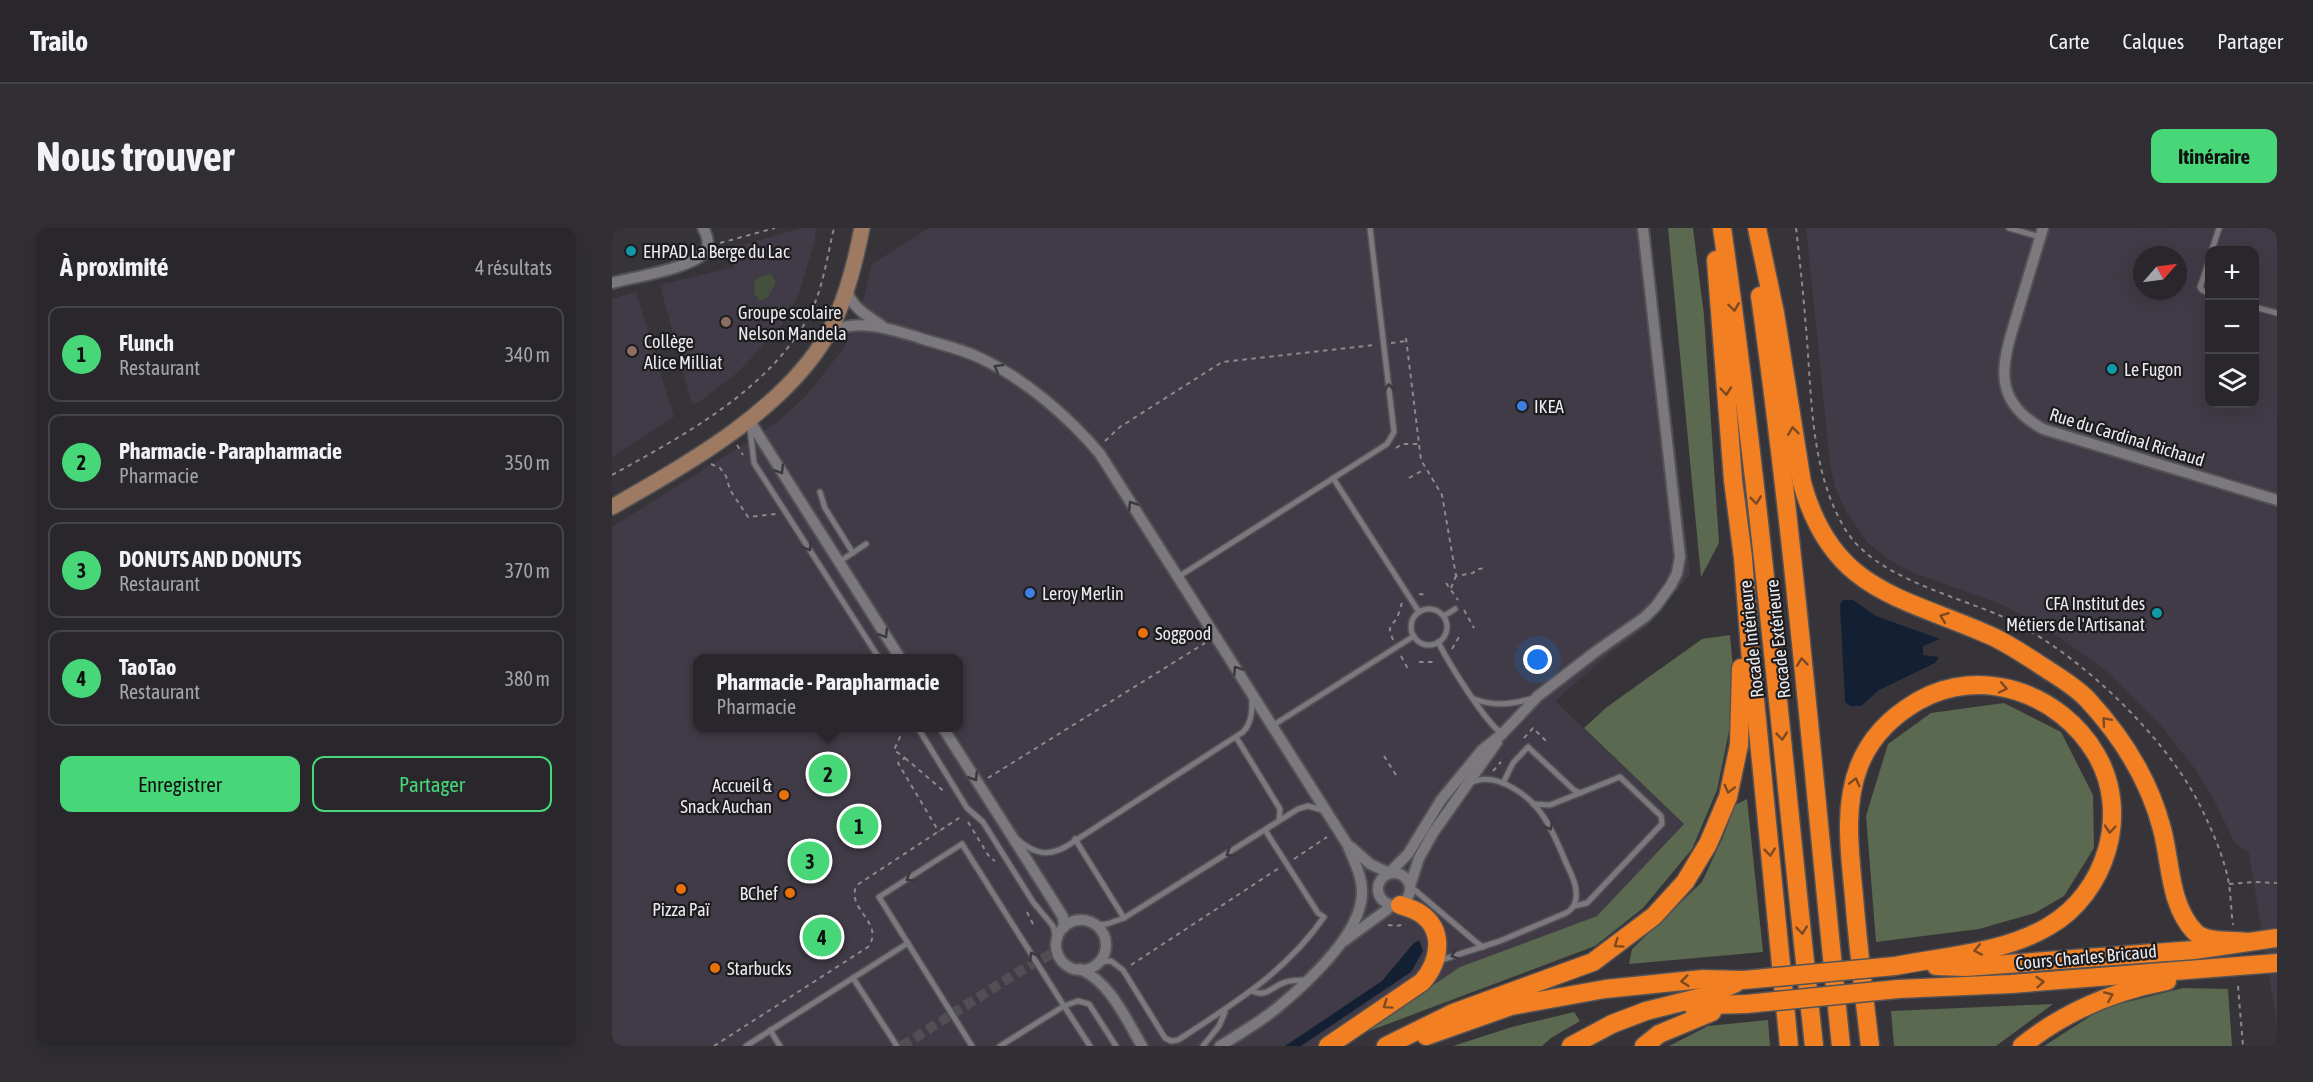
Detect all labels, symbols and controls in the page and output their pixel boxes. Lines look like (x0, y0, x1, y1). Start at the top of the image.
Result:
text: Trailo (30, 25, 88, 57)
text: Carte (2049, 29, 2090, 53)
text: Calques (2123, 29, 2184, 53)
text: Partager (2217, 29, 2283, 53)
button: Itinéraire (2151, 129, 2277, 183)
text: Nous trouver (36, 132, 234, 180)
place label: EHPAD La Berge du Lac (643, 241, 790, 262)
marker: EHPAD La Berge du Lac (624, 244, 638, 258)
north arrow (2133, 246, 2187, 300)
map controls (2205, 246, 2259, 408)
button: + (2205, 246, 2259, 300)
text: À proximité (60, 252, 168, 282)
text: 4 résultats (475, 256, 552, 279)
button: − (2205, 300, 2259, 354)
place label: Groupe scolaire Nelson Mandela (738, 302, 847, 344)
one-way arrow (1727, 302, 1739, 311)
marker: Groupe scolaire Nelson Mandela (719, 315, 733, 329)
text: Flunch (119, 330, 174, 356)
place label: Collège Alice Milliat (644, 331, 722, 373)
text: 1 (77, 343, 86, 366)
text: 340 m (505, 343, 550, 366)
marker: Collège Alice Milliat (625, 344, 639, 358)
button: layers (2205, 354, 2259, 408)
text: Restaurant (119, 356, 200, 379)
place label: Le Fugon (2124, 359, 2182, 380)
marker: Le Fugon (2105, 362, 2119, 376)
one-way arrow (993, 363, 1004, 375)
one-way arrow (1383, 384, 1396, 393)
one-way arrow (1719, 387, 1732, 396)
place label: IKEA (1534, 396, 1564, 417)
marker: IKEA (1515, 399, 1529, 413)
street label: Rue du Cardinal Richaud (2047, 403, 2207, 471)
one-way arrow (1788, 427, 1800, 436)
text: Pharmacie - Parapharmacie (119, 438, 342, 464)
text: 2 (77, 451, 86, 474)
text: 350 m (505, 451, 550, 474)
text: Pharmacie (119, 464, 198, 487)
one-way arrow (772, 464, 784, 474)
one-way arrow (1750, 496, 1762, 505)
one-way arrow (1129, 501, 1140, 512)
one-way arrow (801, 541, 813, 551)
text: DONUTS AND DONUTS (119, 546, 301, 572)
text: 3 (77, 559, 86, 582)
text: 370 m (505, 559, 550, 582)
text: Restaurant (119, 572, 200, 595)
street label: Rocade Extérieure (1761, 578, 1795, 700)
street label: Rocade Intérieure (1734, 579, 1768, 699)
place label: Leroy Merlin (1042, 583, 1124, 604)
marker: Leroy Merlin (1023, 586, 1037, 600)
place label: CFA Institut des Métiers de l'Artisanat (2006, 593, 2145, 635)
marker: CFA Institut des Métiers de l'Artisanat (2150, 606, 2164, 620)
one-way arrow (1939, 611, 1949, 624)
place label: Soggood (1155, 623, 1211, 644)
marker: Soggood (1136, 626, 1150, 640)
one-way arrow (877, 628, 888, 639)
your location (1523, 645, 1552, 674)
text: TaoTao (119, 654, 176, 680)
popup (693, 654, 963, 732)
one-way arrow (1796, 657, 1809, 667)
one-way arrow (1233, 666, 1244, 677)
text: 4 (77, 667, 86, 690)
text: 380 m (505, 667, 550, 690)
text: Pharmacie - Parapharmacie (717, 669, 939, 695)
text: Restaurant (119, 680, 200, 703)
one-way arrow (1998, 681, 2008, 694)
text: Pharmacie (717, 695, 796, 718)
one-way arrow (2102, 717, 2113, 728)
one-way arrow (1775, 731, 1788, 740)
pin: 2 (808, 752, 848, 796)
button: Enregistrer (60, 756, 300, 812)
button: Partager (312, 756, 552, 812)
one-way arrow (967, 770, 978, 781)
place label: Accueil & Snack Auchan (680, 775, 773, 817)
one-way arrow (1847, 777, 1860, 787)
one-way arrow (1724, 784, 1737, 794)
marker: Accueil & Snack Auchan (777, 788, 791, 802)
pin: 1 (840, 804, 878, 848)
one-way arrow (1542, 820, 1553, 830)
one-way arrow (2104, 824, 2117, 833)
pin: 3 (790, 838, 830, 884)
one-way arrow (1225, 845, 1236, 856)
one-way arrow (1763, 847, 1776, 857)
one-way arrow (905, 871, 916, 882)
marker: Pizza Paï (674, 882, 688, 896)
place label: BChef (739, 883, 778, 904)
marker: BChef (783, 886, 797, 900)
place label: Pizza Paï (652, 899, 711, 920)
pin: 4 (802, 914, 842, 960)
one-way arrow (1795, 925, 1808, 935)
one-way arrow (1614, 937, 1625, 948)
street label: Cours Charles Bricaud (2014, 940, 2158, 974)
one-way arrow (1973, 943, 1983, 956)
one-way arrow (1450, 948, 1461, 961)
one-way arrow (1029, 952, 1040, 963)
place label: Starbucks (727, 958, 792, 979)
marker: Starbucks (708, 961, 722, 975)
one-way arrow (1681, 974, 1690, 987)
one-way arrow (2036, 975, 2045, 988)
one-way arrow (2103, 991, 2114, 1003)
one-way arrow (1383, 998, 1394, 1009)

